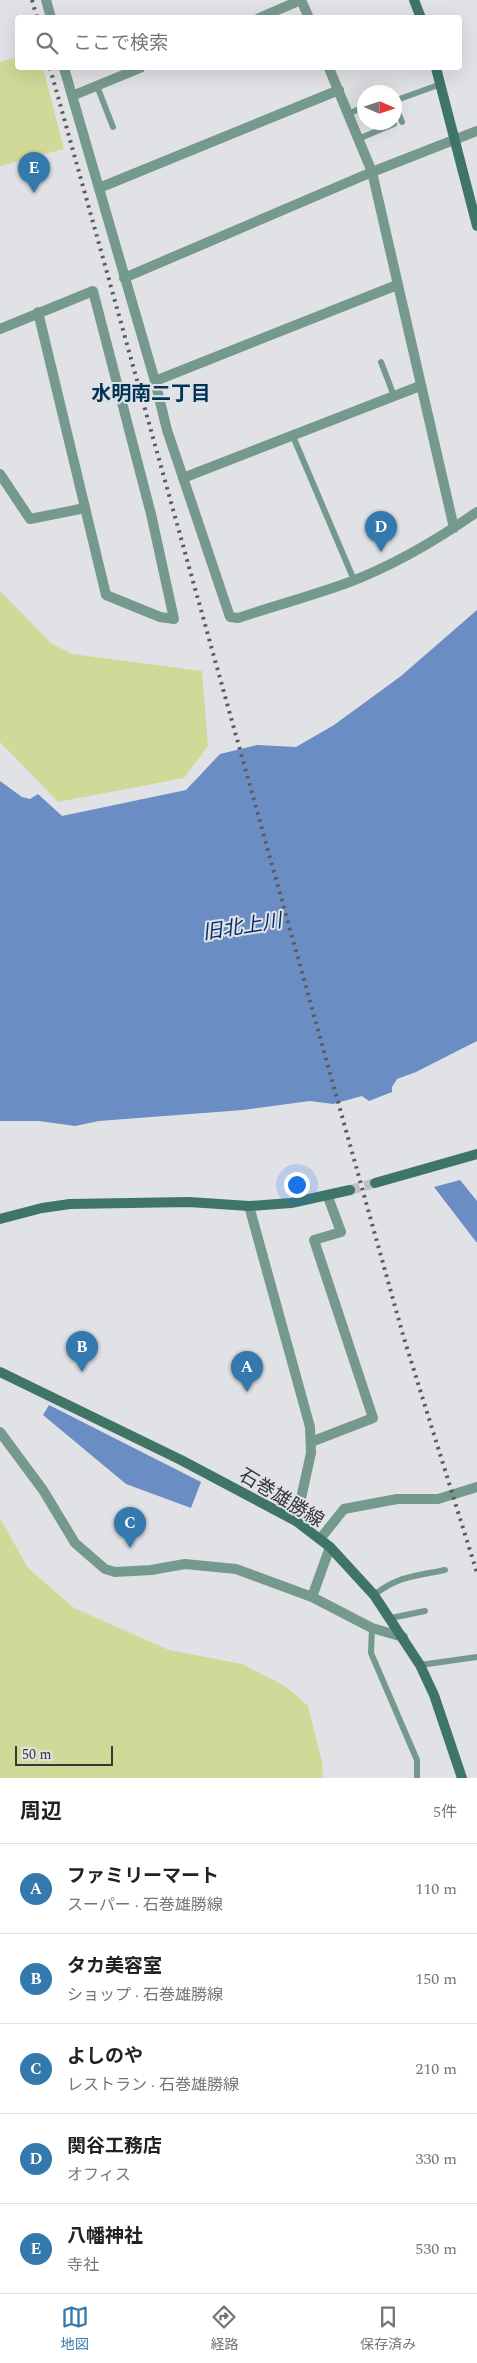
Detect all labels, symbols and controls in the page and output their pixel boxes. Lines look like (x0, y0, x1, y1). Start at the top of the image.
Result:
search box (15, 15, 462, 70)
icon: search (33, 29, 61, 57)
text: ここで検索 (73, 29, 168, 58)
north arrow (357, 85, 402, 130)
pin: E (18, 152, 50, 193)
district label: 水明南二丁目 (91, 379, 211, 409)
pin: D (365, 511, 397, 552)
water label: 旧北上川 (200, 906, 286, 948)
your location (284, 1172, 310, 1198)
pin: B (66, 1331, 98, 1372)
pin: A (231, 1351, 263, 1392)
street label: 石巻雄勝線 (233, 1461, 329, 1535)
pin: C (114, 1507, 146, 1548)
scale bar (15, 1743, 112, 1766)
text: 50 m (22, 1744, 52, 1765)
text: 周辺 (20, 1796, 62, 1828)
text: 5件 (433, 1800, 457, 1824)
text: ファミリーマート (67, 1862, 219, 1891)
text: A (30, 1877, 42, 1901)
text: 110 m (415, 1877, 457, 1901)
text: スーパー · 石巻雄勝線 (67, 1893, 223, 1917)
text: タカ美容室 (67, 1952, 162, 1981)
text: B (30, 1967, 42, 1991)
text: 150 m (415, 1967, 457, 1991)
text: ショップ · 石巻雄勝線 (67, 1983, 223, 2007)
text: よしのや (67, 2042, 143, 2071)
text: C (30, 2057, 42, 2081)
text: 210 m (415, 2057, 457, 2081)
text: レストラン · 石巻雄勝線 (67, 2073, 239, 2097)
text: 関谷工務店 (67, 2132, 162, 2161)
text: D (30, 2147, 42, 2171)
text: 330 m (415, 2147, 457, 2171)
text: オフィス (67, 2163, 131, 2187)
text: 八幡神社 (67, 2222, 143, 2251)
text: E (31, 2237, 41, 2261)
text: 530 m (415, 2237, 457, 2261)
text: 寺社 (67, 2253, 99, 2277)
tab: 地図 (61, 2303, 89, 2355)
tab: 経路 (210, 2303, 238, 2355)
tab: 保存済み (360, 2303, 416, 2355)

